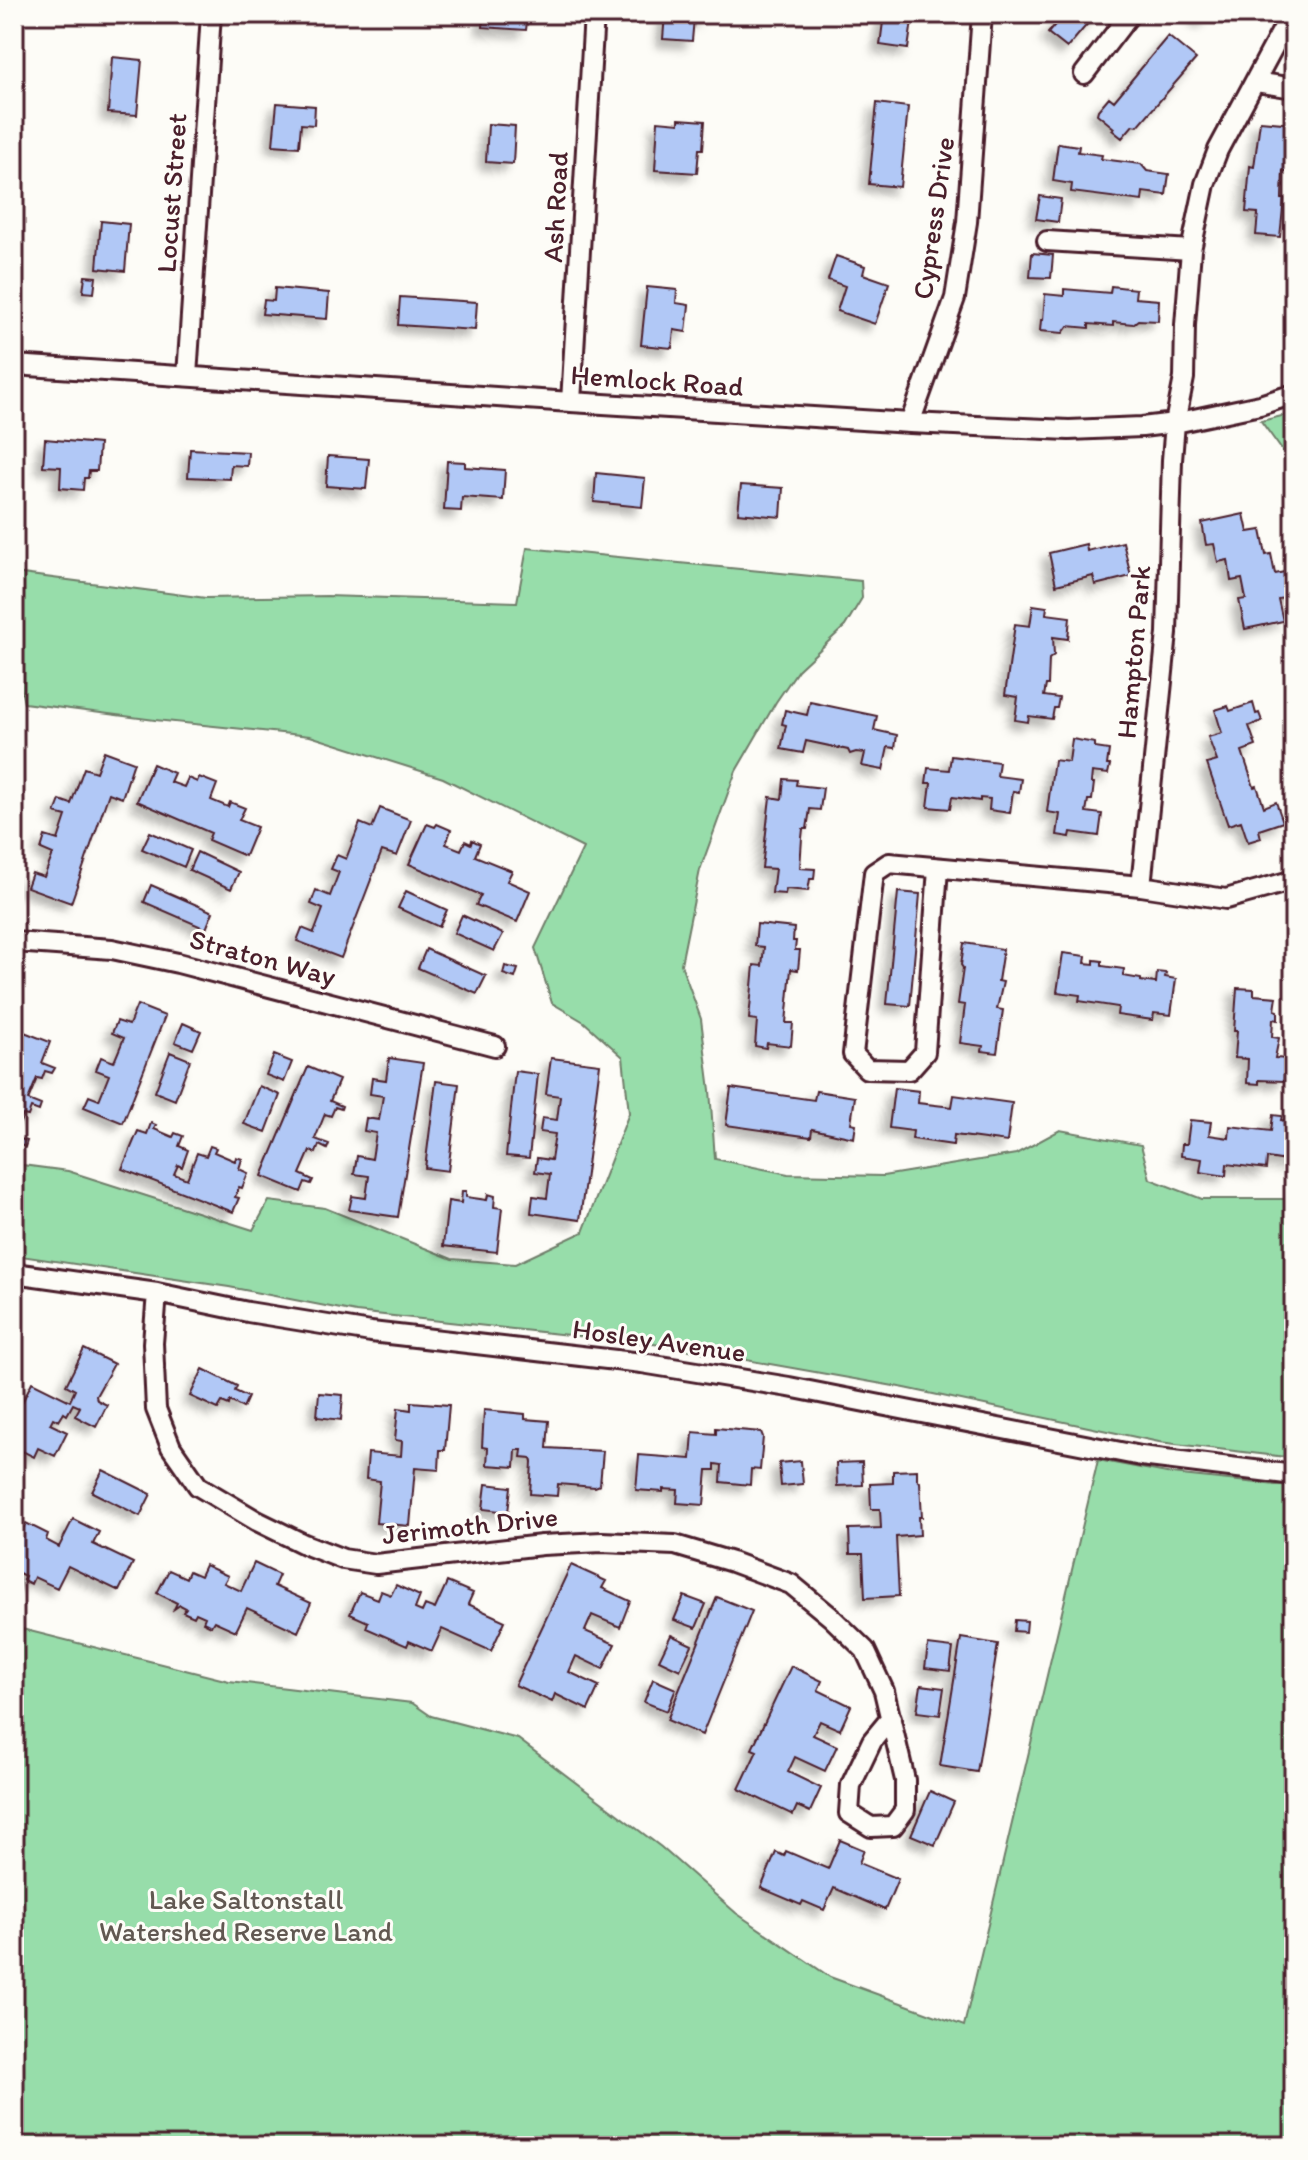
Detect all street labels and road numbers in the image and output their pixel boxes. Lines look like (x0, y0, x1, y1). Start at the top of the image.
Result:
street label: Locust Street (148, 112, 194, 274)
street label: Cypress Drive (905, 135, 961, 301)
street label: Ash Road (535, 151, 575, 263)
street label: Hemlock Road (570, 357, 745, 403)
street label: Hampton Park (1108, 563, 1158, 740)
street label: Straton Way (186, 921, 340, 993)
street label: Hosley Avenue (570, 1311, 748, 1369)
street label: Jerimoth Drive (380, 1499, 560, 1551)

